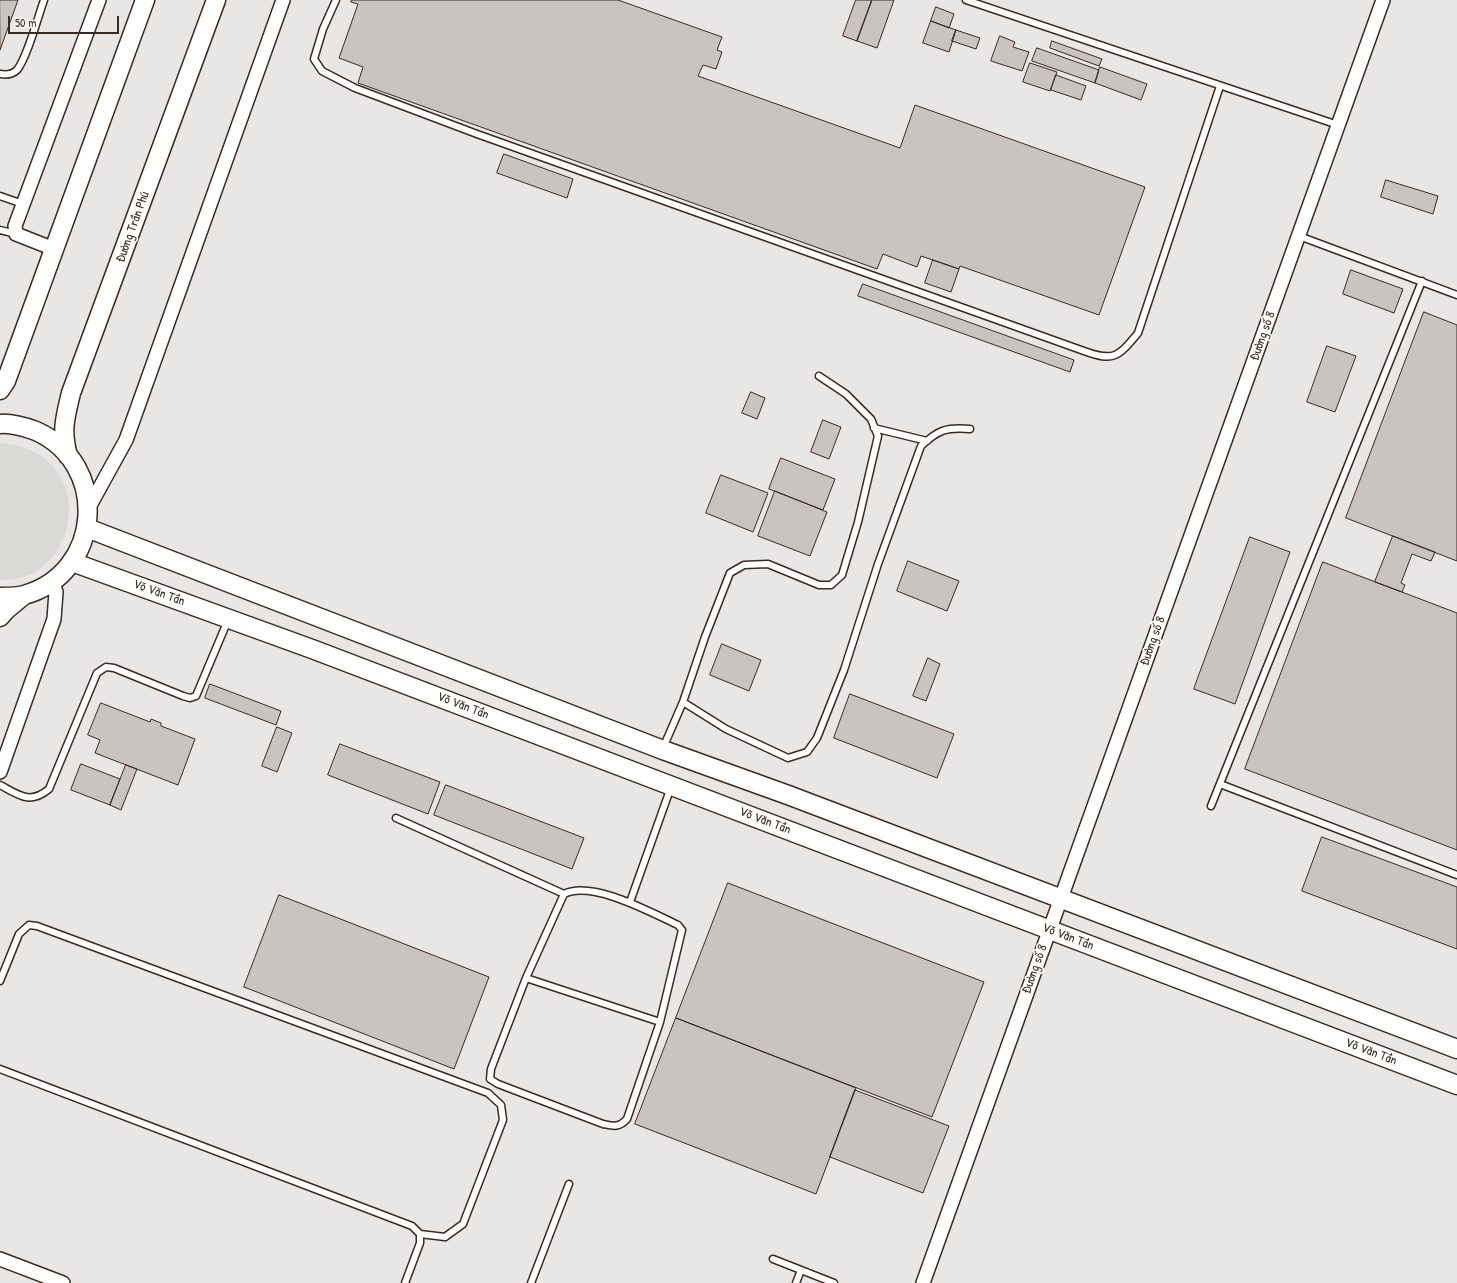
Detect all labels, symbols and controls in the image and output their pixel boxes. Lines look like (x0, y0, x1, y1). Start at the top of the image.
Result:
scale bar (10, 8, 121, 34)
text: 50 m (15, 14, 36, 31)
street label: Đường Trần Phú (113, 189, 153, 265)
street label: Đường số 8 (1247, 309, 1279, 363)
street label: Võ Văn Tần (131, 576, 187, 610)
street label: Đường số 8 (1137, 614, 1169, 668)
street label: Võ Văn Tần (435, 689, 491, 723)
street label: Võ Văn Tần (737, 804, 793, 838)
street label: Võ Văn Tần (1040, 920, 1096, 954)
street label: Đường số 8 (1019, 942, 1051, 996)
street label: Võ Văn Tần (1343, 1035, 1399, 1069)

